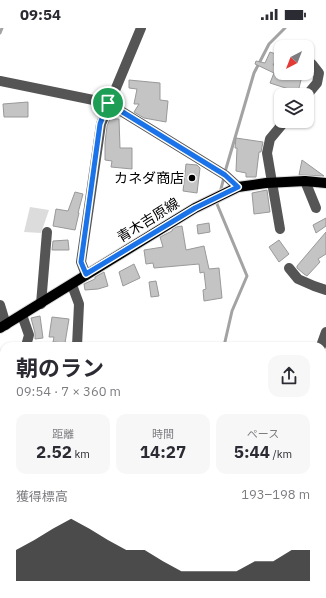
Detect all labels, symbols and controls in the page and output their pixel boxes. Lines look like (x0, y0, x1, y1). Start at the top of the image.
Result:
text: 09:54 (20, 5, 61, 24)
north arrow (274, 40, 314, 80)
map controls (274, 40, 314, 128)
pin (91, 86, 125, 120)
button: layers (274, 88, 314, 128)
icon: arrive (97, 92, 119, 114)
place label: カネダ商店 (114, 169, 184, 187)
marker: カネダ商店 (187, 173, 197, 183)
street label: 青木吉原線 (114, 194, 182, 246)
text: 朝のラン (16, 353, 104, 382)
button: share (268, 355, 310, 397)
text: 09:54 · 7 × 360 m (16, 383, 121, 400)
text: 距離 (52, 427, 74, 441)
text: 時間 (152, 427, 174, 441)
text: ペース (247, 427, 279, 441)
text: 2.52 (36, 441, 72, 463)
text: 14:27 (140, 441, 186, 463)
text: 5:44 (234, 441, 270, 463)
text: km (72, 447, 90, 461)
text: /km (270, 447, 292, 461)
text: 193–198 m (241, 486, 310, 503)
text: 獲得標高 (16, 488, 68, 505)

